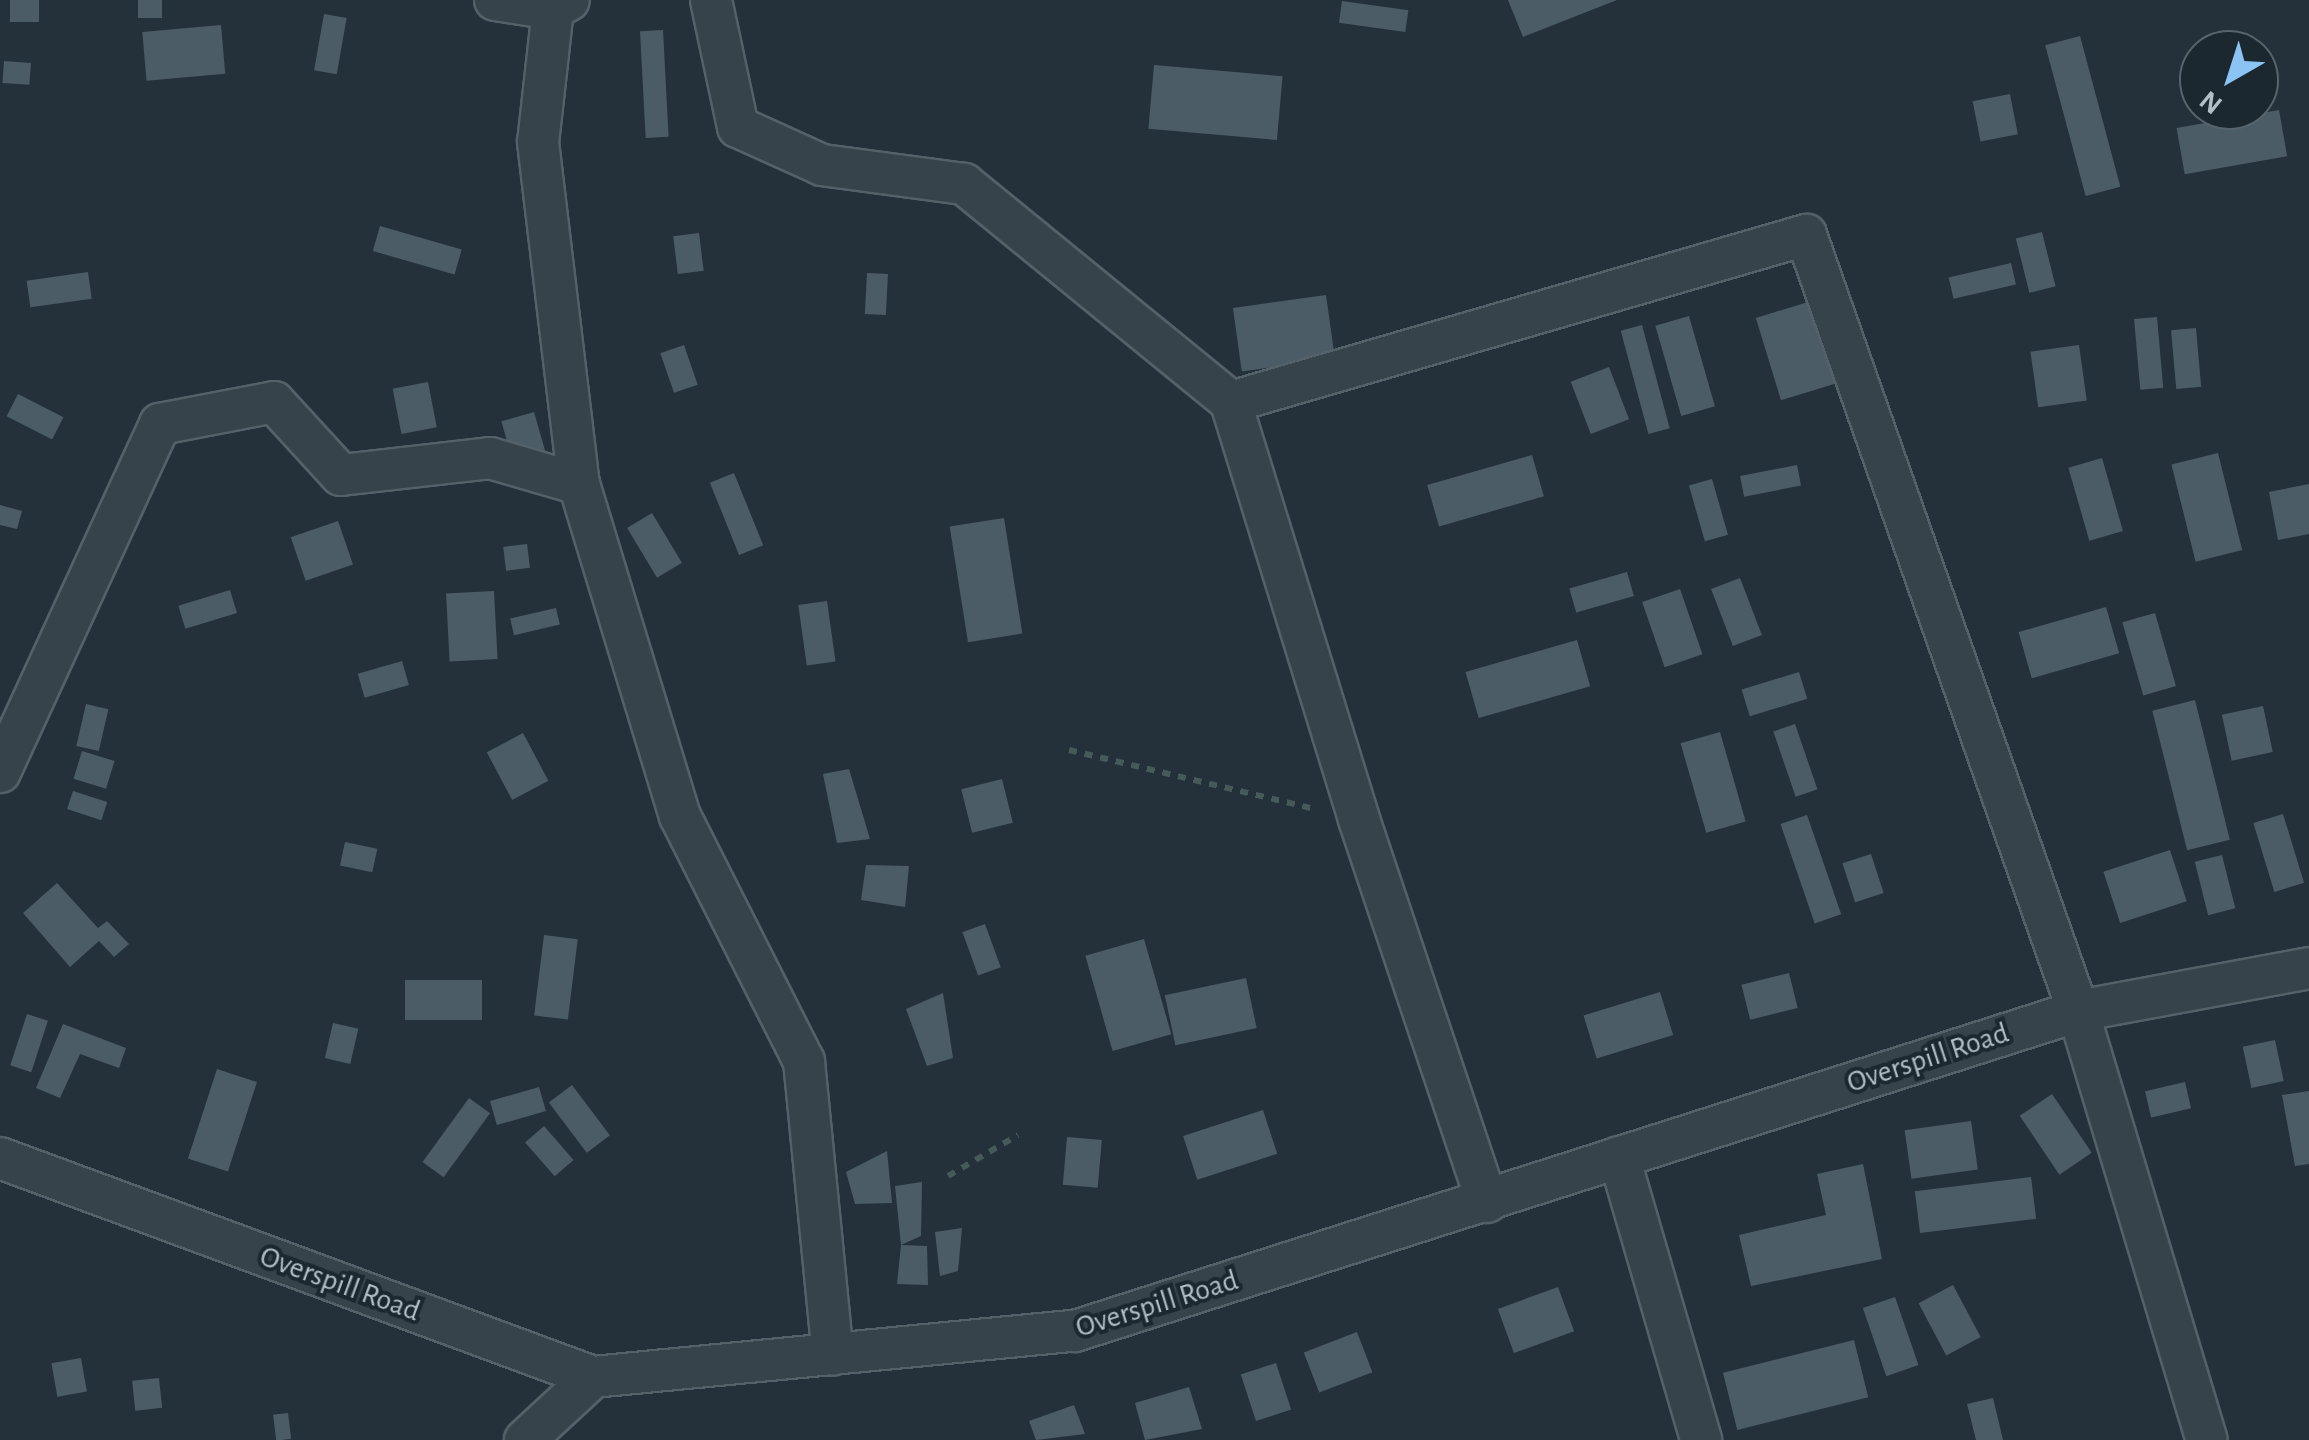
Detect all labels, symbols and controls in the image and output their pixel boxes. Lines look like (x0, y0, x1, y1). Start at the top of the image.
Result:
north arrow (2179, 30, 2279, 130)
text: N (2195, 85, 2228, 119)
street label: Overspill Road (1843, 1015, 2013, 1101)
street label: Overspill Road (255, 1238, 425, 1330)
street label: Overspill Road (1071, 1262, 1243, 1346)

